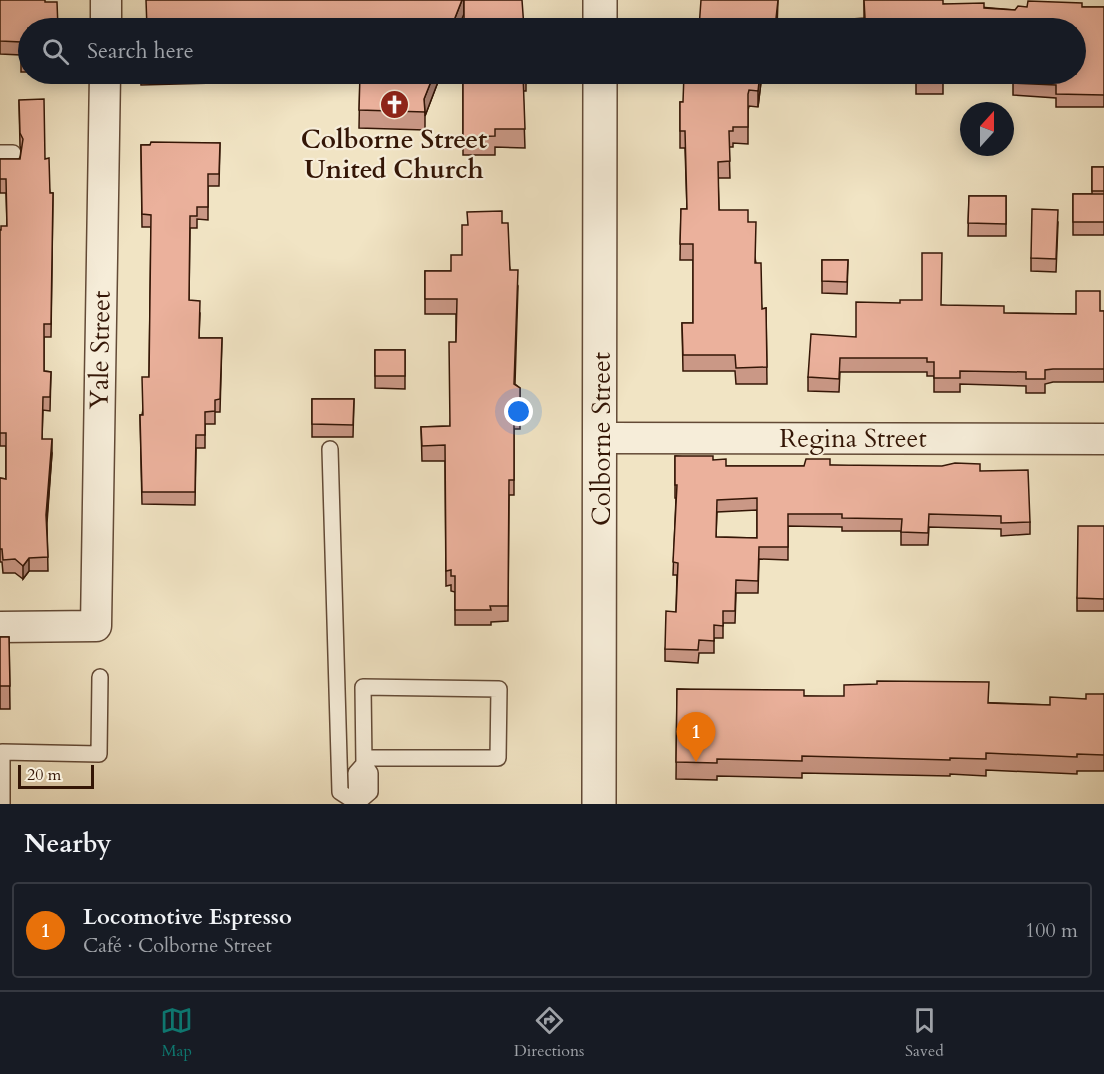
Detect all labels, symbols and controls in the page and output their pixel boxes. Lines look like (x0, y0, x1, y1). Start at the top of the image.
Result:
search box (18, 18, 1086, 84)
icon: search (39, 35, 72, 68)
text: Search here (87, 36, 194, 66)
church icon: Colborne Street United Church (378, 89, 410, 121)
north arrow (960, 102, 1014, 156)
place label: Colborne Street United Church (301, 122, 487, 187)
street label: Yale Street (81, 290, 119, 410)
street label: Colborne Street (584, 352, 619, 526)
your location (504, 397, 533, 426)
street label: Regina Street (779, 421, 927, 456)
pin: 1 (676, 712, 716, 762)
scale bar (18, 762, 94, 790)
text: 20 m (27, 764, 61, 786)
text: Nearby (24, 826, 112, 861)
text: Locomotive Espresso (83, 902, 292, 932)
text: 1 (40, 917, 51, 944)
text: 100 m (1025, 917, 1078, 944)
text: Café · Colborne Street (83, 932, 272, 959)
tab: Map (160, 1004, 193, 1062)
tab: Directions (514, 1004, 584, 1062)
tab: Saved (905, 1004, 944, 1062)

